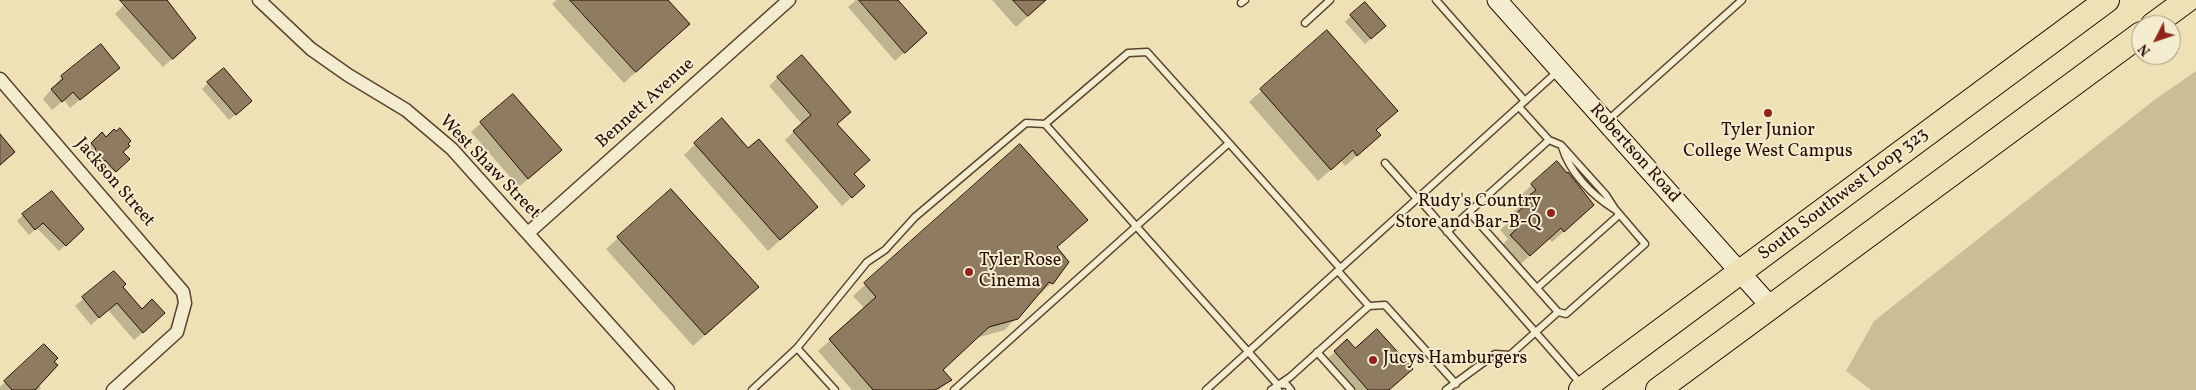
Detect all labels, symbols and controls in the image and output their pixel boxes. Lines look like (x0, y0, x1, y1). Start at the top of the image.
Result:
north arrow (2131, 15, 2181, 65)
text: N (2135, 39, 2156, 60)
street label: Bennett Avenue (592, 54, 700, 154)
street label: Robertson Road (1584, 100, 1684, 208)
marker: Tyler Junior College West Campus (1762, 107, 1774, 119)
street label: West Shaw Street (434, 111, 544, 225)
place label: Tyler Junior College West Campus (1683, 121, 1853, 163)
street label: South Southwest Loop 323 (1755, 124, 1933, 266)
street label: Jackson Street (69, 134, 159, 232)
place label: Rudy's Country Store and Bar-B-Q (1395, 192, 1541, 234)
marker: Rudy's Country Store and Bar-B-Q (1545, 207, 1557, 219)
place label: Tyler Rose Cinema (979, 251, 1061, 294)
marker: Tyler Rose Cinema (963, 266, 975, 278)
place label: Jucys Hamburgers (1383, 349, 1527, 371)
marker: Jucys Hamburgers (1367, 354, 1379, 366)

